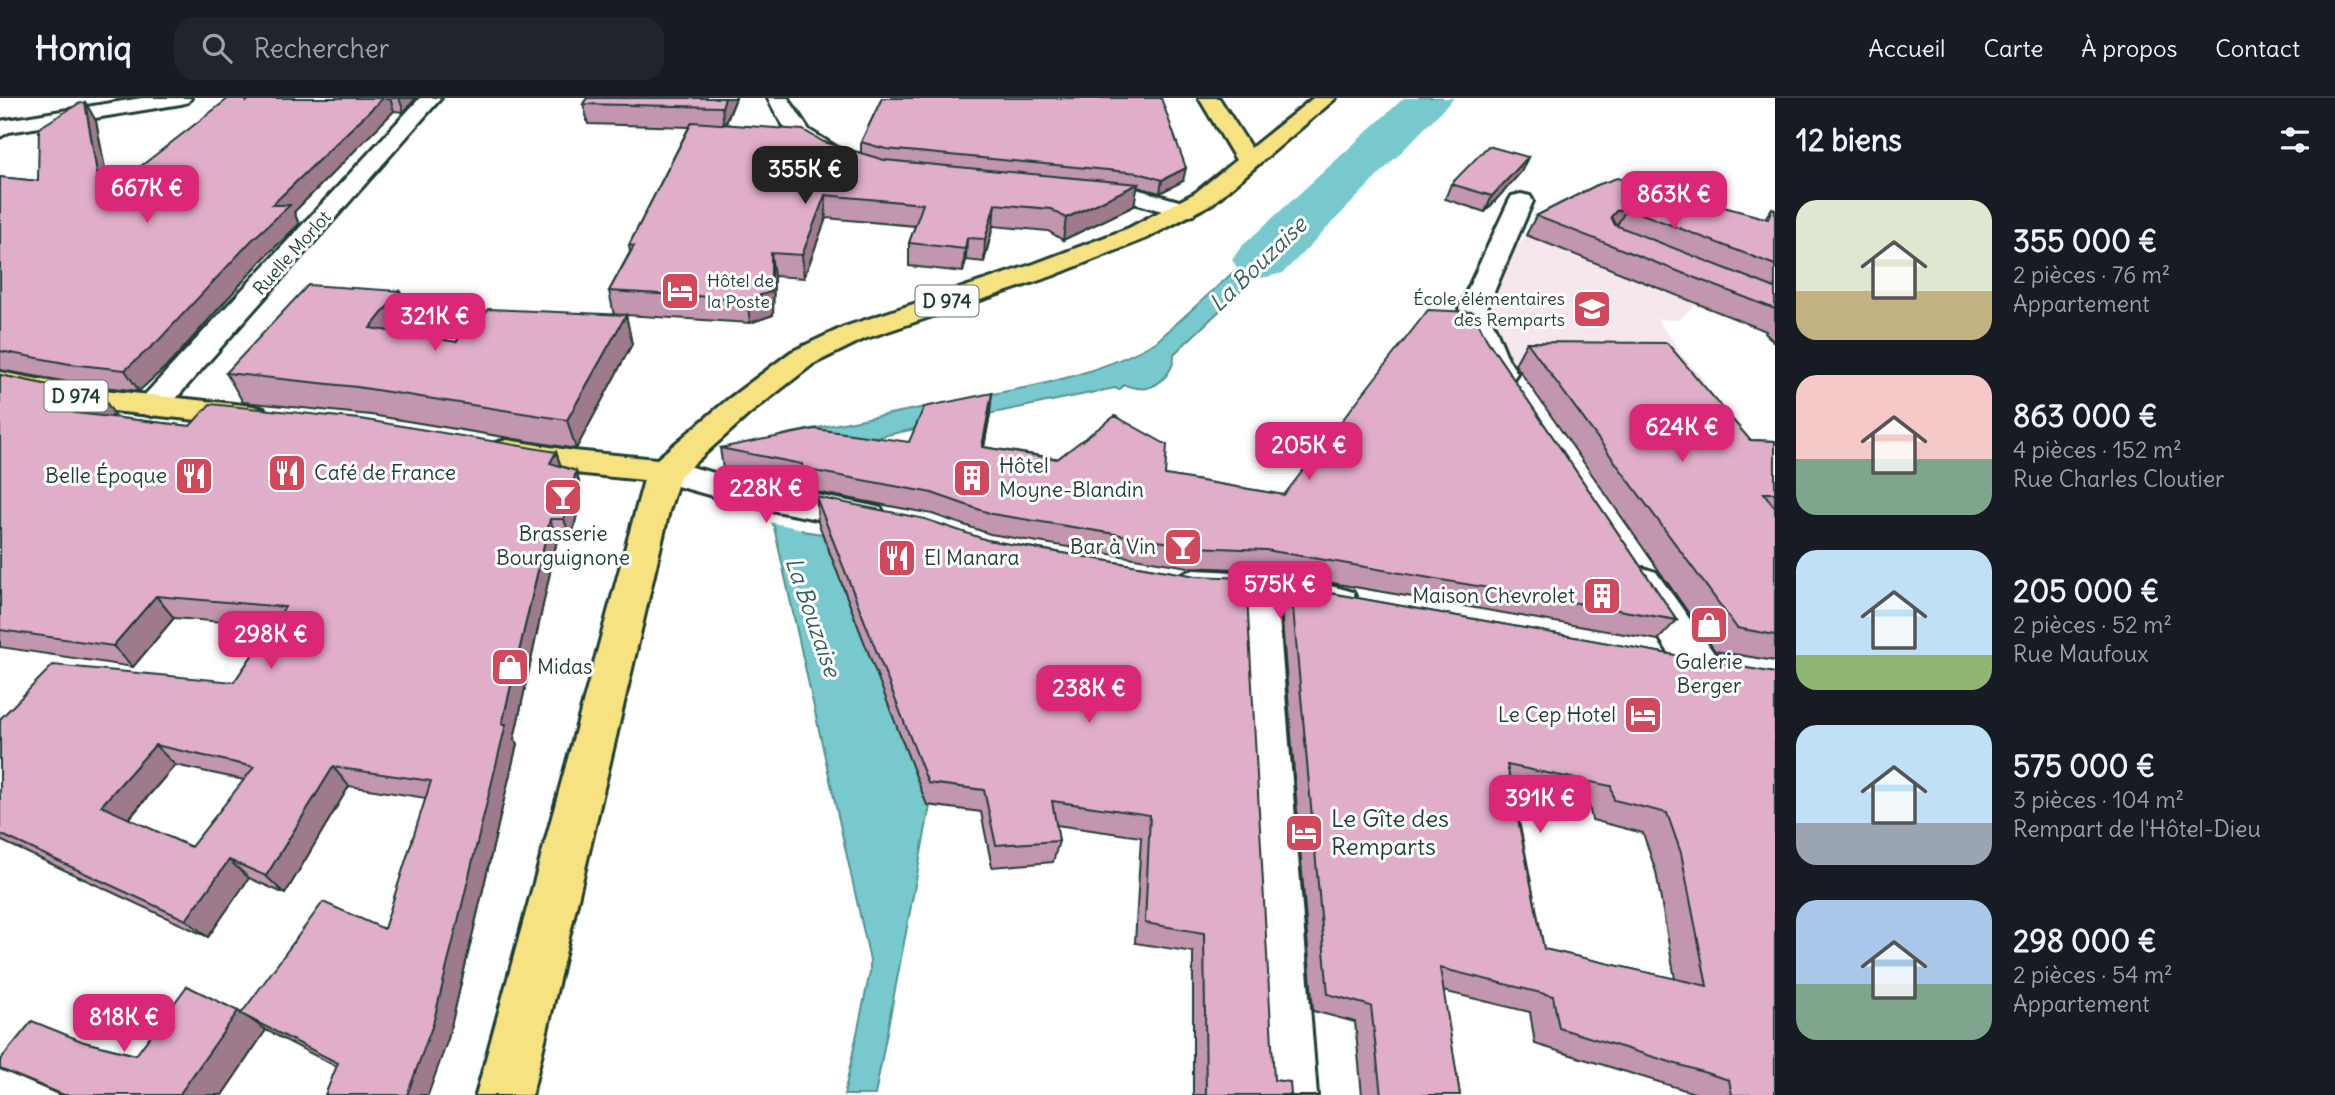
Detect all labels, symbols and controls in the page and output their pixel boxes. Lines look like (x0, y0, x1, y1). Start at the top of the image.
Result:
search box (174, 17, 664, 80)
text: Homiq (35, 27, 132, 69)
icon: search (198, 29, 236, 67)
text: Rechercher (254, 32, 389, 65)
text: Accueil (1868, 33, 1945, 63)
text: Carte (1983, 33, 2043, 63)
text: À propos (2081, 33, 2177, 63)
text: Contact (2215, 33, 2300, 63)
text: 12 biens (1796, 121, 1902, 159)
icon: filters (2276, 121, 2314, 159)
pin: 355K € (748, 146, 862, 206)
text: 355K € (768, 154, 842, 183)
pin: 667K € (90, 166, 204, 225)
pin: 863K € (1617, 172, 1731, 231)
text: 667K € (111, 173, 183, 202)
text: 863K € (1637, 179, 1711, 208)
street label: Ruelle Morlot (248, 206, 335, 300)
water label: La Bouzaise (1203, 209, 1314, 317)
text: 355 000 € (2013, 222, 2157, 260)
icon: home (1852, 228, 1936, 312)
text: 2 pièces · 76 m² (2013, 260, 2170, 289)
place label: Hôtel de la Poste (707, 269, 774, 313)
hotel icon: Hôtel de la Poste (659, 270, 701, 312)
road number: D 974 (916, 286, 978, 316)
place label: École élémentaires des Remparts (1413, 287, 1565, 331)
school or university icon: École élémentaires des Remparts (1571, 288, 1613, 330)
text: Appartement (2013, 289, 2150, 318)
pin: 321K € (378, 294, 492, 353)
text: 321K € (400, 301, 470, 330)
road number: D 974 (44, 380, 108, 412)
text: 863 000 € (2013, 397, 2157, 435)
icon: home (1852, 403, 1936, 487)
pin: 624K € (1625, 404, 1739, 464)
text: 624K € (1645, 412, 1719, 441)
pin: 205K € (1252, 422, 1366, 482)
text: 205K € (1271, 430, 1347, 459)
text: 4 pièces · 152 m² (2013, 435, 2182, 464)
restaurant icon: Café de France (266, 452, 308, 494)
place label: Hôtel Moyne-Blandin (999, 452, 1144, 503)
restaurant icon: Belle Époque (173, 455, 215, 497)
building icon: Hôtel Moyne-Blandin (951, 457, 993, 499)
place label: Café de France (314, 459, 456, 486)
place label: Belle Époque (45, 462, 167, 489)
text: Rue Charles Cloutier (2013, 464, 2224, 493)
pin: 228K € (709, 466, 823, 525)
text: 228K € (730, 473, 802, 502)
bar icon: Brasserie Bourguignone (542, 476, 584, 518)
place label: Brasserie Bourguignone (496, 520, 630, 571)
bar icon: Bar à Vin (1162, 526, 1204, 568)
place label: Bar à Vin (1070, 533, 1156, 560)
restaurant icon: El Manara (876, 537, 918, 579)
place label: El Manara (924, 544, 1019, 571)
water label: La Bouzaise (780, 553, 848, 682)
pin: 575K € (1223, 561, 1337, 621)
text: 575K € (1244, 569, 1316, 598)
text: 205 000 € (2013, 572, 2159, 610)
building icon: Maison Chevrolet (1581, 575, 1623, 617)
icon: home (1852, 578, 1936, 662)
place label: Maison Chevrolet (1412, 582, 1575, 609)
shop icon: Galerie Berger (1688, 604, 1730, 646)
text: 2 pièces · 52 m² (2013, 610, 2172, 639)
pin: 298K € (214, 612, 328, 671)
text: 298K € (234, 619, 308, 648)
text: Rue Maufoux (2013, 639, 2149, 668)
shop icon: Midas (489, 646, 531, 688)
place label: Galerie Berger (1675, 648, 1743, 699)
place label: Midas (537, 653, 593, 680)
pin: 238K € (1032, 666, 1146, 725)
text: 238K € (1052, 673, 1126, 702)
hotel icon: Le Cep Hotel (1622, 694, 1664, 736)
place label: Le Cep Hotel (1498, 701, 1616, 728)
text: 575 000 € (2013, 747, 2155, 785)
icon: home (1852, 753, 1936, 837)
pin: 391K € (1483, 776, 1597, 835)
text: 391K € (1505, 783, 1575, 812)
text: 3 pièces · 104 m² (2013, 785, 2184, 814)
place label: Le Gîte des Remparts (1331, 803, 1449, 861)
hotel icon: Le Gîte des Remparts (1283, 812, 1325, 854)
text: Rempart de l'Hôtel-Dieu (2013, 814, 2261, 843)
text: 298 000 € (2013, 922, 2157, 960)
icon: home (1852, 928, 1936, 1012)
text: 2 pièces · 54 m² (2013, 960, 2173, 989)
text: Appartement (2013, 989, 2150, 1018)
pin: 818K € (67, 995, 181, 1054)
text: 818K € (89, 1002, 159, 1031)

